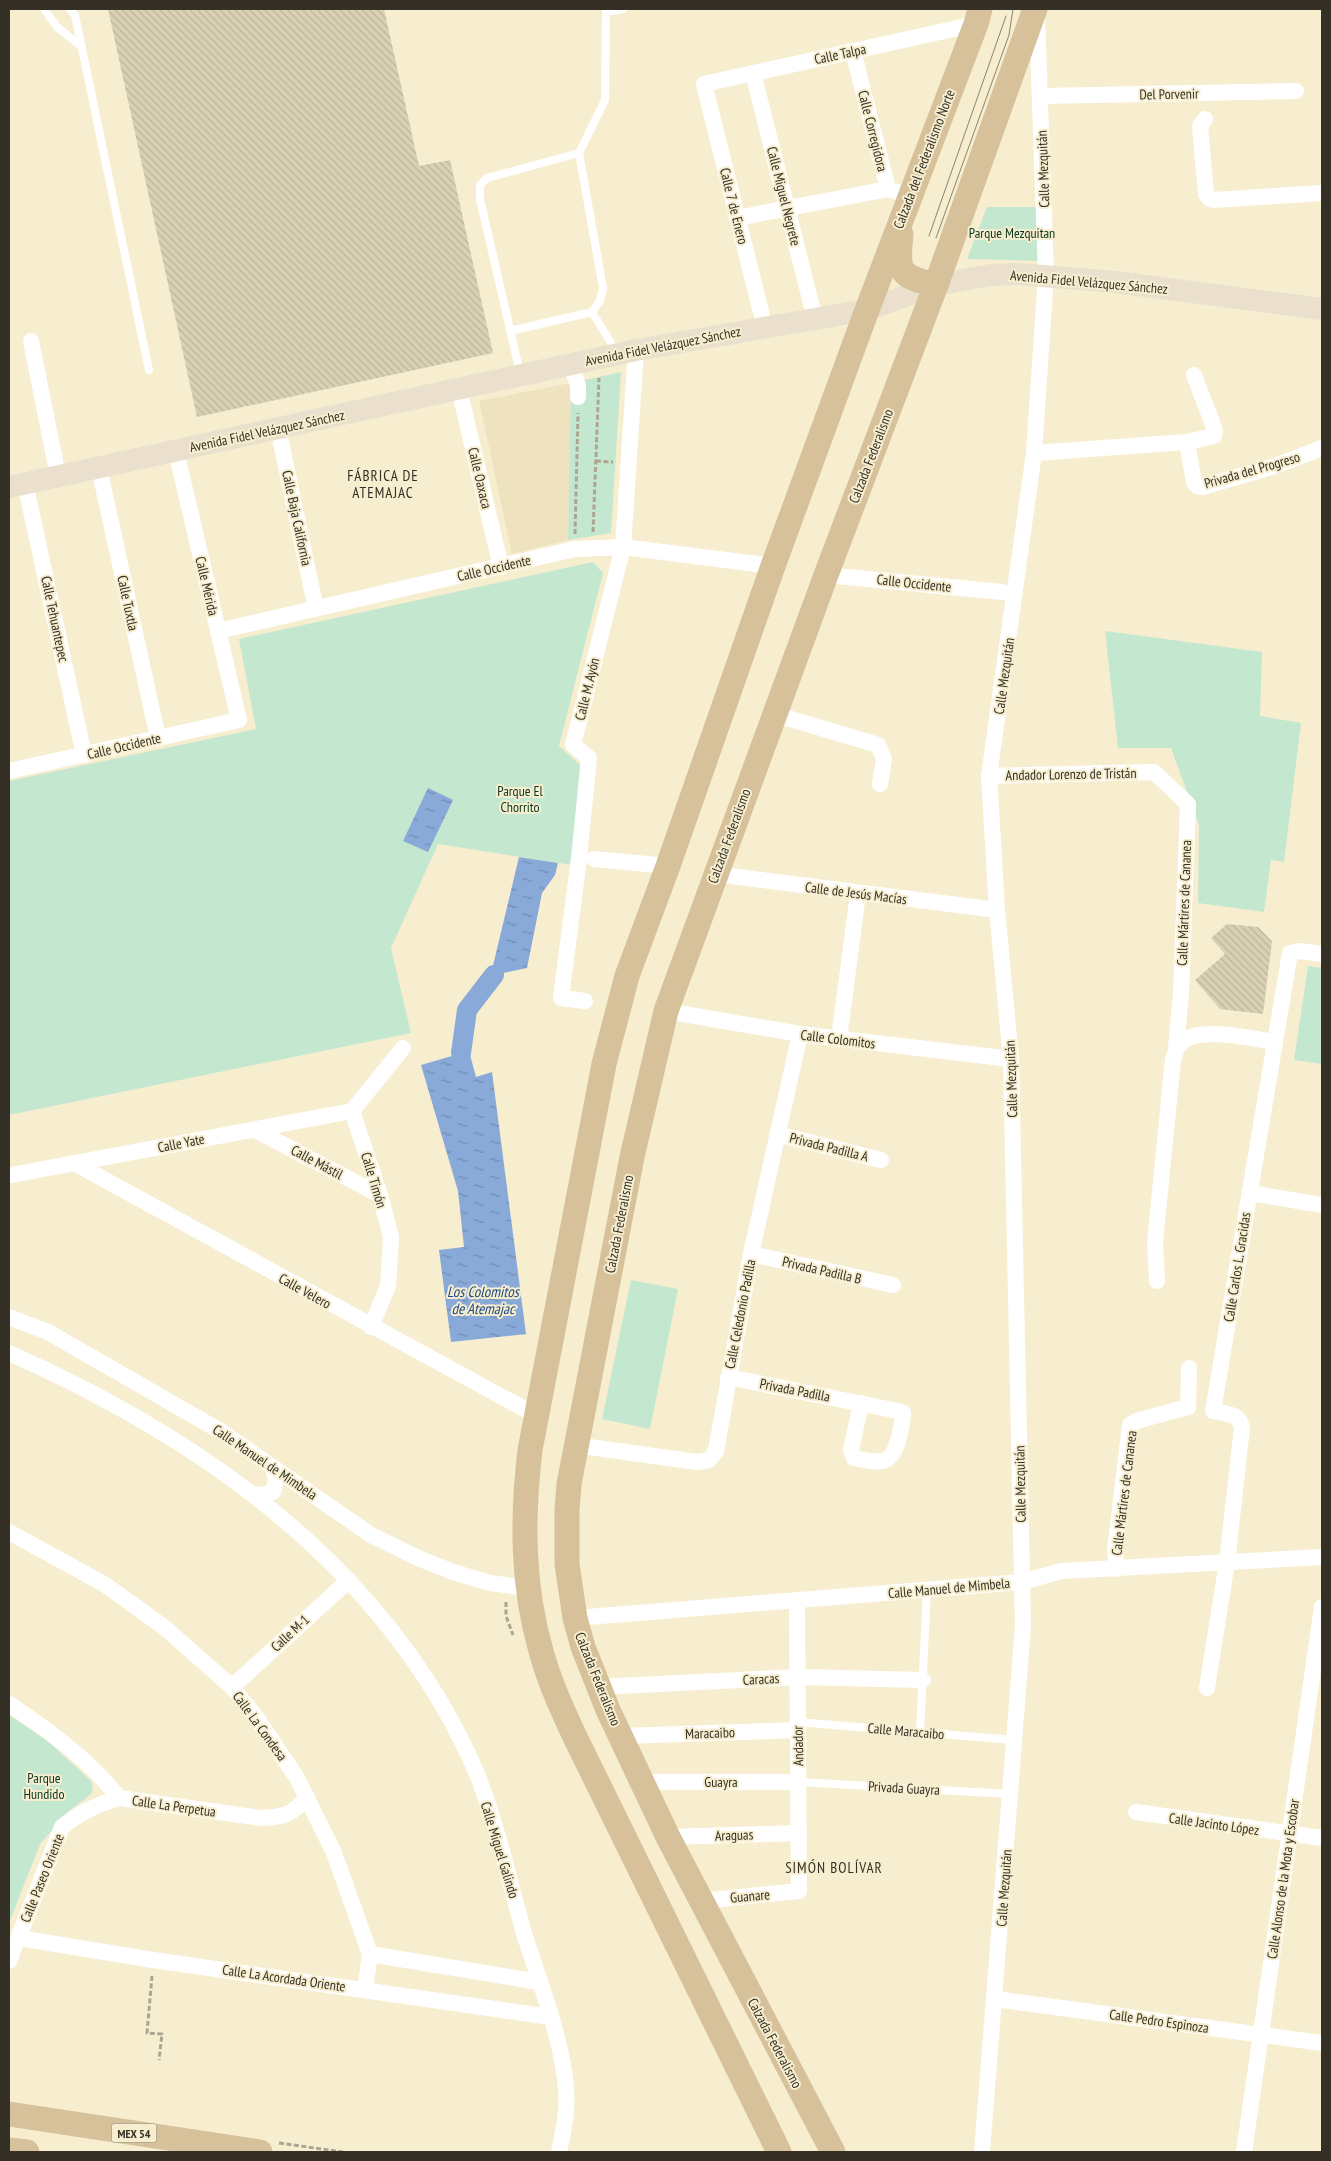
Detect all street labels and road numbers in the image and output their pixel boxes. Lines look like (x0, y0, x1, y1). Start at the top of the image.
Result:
street label: Calle Talpa (813, 40, 867, 68)
street label: Del Porvenir (1139, 84, 1199, 104)
street label: Calzada del Federalismo Norte (889, 87, 959, 231)
street label: Calle Corregidora (854, 88, 892, 174)
street label: Calle Mezquitán (1033, 130, 1053, 208)
street label: Calle Miguel Negrete (763, 145, 805, 248)
street label: Calle 7 de Enero (716, 166, 752, 246)
street label: Avenida Fidel Velázquez Sánchez (1009, 266, 1169, 298)
street label: Avenida Fidel Velázquez Sánchez (584, 322, 742, 370)
street label: Avenida Fidel Velázquez Sánchez (188, 406, 346, 456)
street label: Calzada Federalismo (845, 406, 897, 506)
street label: Calle Oaxaca (464, 446, 496, 510)
street label: Privada del Progreso (1202, 448, 1302, 492)
street label: Calle Baja California (278, 469, 316, 567)
street label: Calle Occidente (455, 551, 533, 585)
street label: Calle Mérida (191, 555, 223, 617)
street label: Calle Occidente (876, 570, 952, 596)
street label: Calle Tehuantepec (37, 574, 73, 664)
street label: Calle Tuxtla (113, 574, 143, 632)
street label: Calle Mezquitán (990, 636, 1018, 716)
street label: Calle M. Ayón (571, 656, 603, 722)
street label: Calle Occidente (85, 729, 163, 763)
street label: Andador Lorenzo de Tristán (1005, 764, 1137, 784)
street label: Calzada Federalismo (704, 786, 754, 886)
street label: Calle Mártires de Cananea (1173, 840, 1195, 966)
street label: Calle de Jesús Macías (804, 878, 908, 908)
street label: Calle Colomitos (800, 1025, 877, 1053)
street label: Calle Mezquitán (1001, 1040, 1021, 1118)
street label: Privada Padilla A (788, 1129, 871, 1166)
street label: Calle Yate (156, 1130, 206, 1156)
street label: Calle Mástil (288, 1141, 347, 1184)
street label: Calle Timón (357, 1150, 391, 1210)
street label: Calzada Federalismo (601, 1173, 637, 1275)
street label: Calle Carlos L. Gracidas (1219, 1211, 1255, 1323)
street label: Privada Padilla B (781, 1252, 863, 1288)
street label: Calle Celedonio Padilla (721, 1258, 759, 1370)
street label: Calle Velero (276, 1269, 334, 1313)
street label: Privada Padilla (758, 1374, 832, 1406)
street label: Calle Manuel de Mimbela (209, 1420, 321, 1504)
street label: Calle Mártires de Cananea (1107, 1429, 1141, 1557)
street label: Calle Mezquitán (1010, 1445, 1030, 1523)
street label: Calle Manuel de Mimbela (887, 1574, 1011, 1602)
street label: Calle M-1 (267, 1611, 313, 1655)
street label: Calzada Federalismo (571, 1630, 625, 1728)
street label: Caracas (742, 1669, 780, 1689)
street label: Calle La Condesa (229, 1688, 291, 1764)
street label: Calle Maracaibo (867, 1719, 945, 1743)
street label: Maracaibo (685, 1723, 735, 1743)
street label: Andador (789, 1726, 807, 1766)
street label: Guayra (704, 1773, 738, 1791)
street label: Privada Guayra (868, 1777, 940, 1799)
street label: Calle La Perpetua (131, 1791, 217, 1821)
street label: Calle Alonso de la Mota y Escobar (1263, 1798, 1303, 1960)
street label: Calle Miguel Galindo (477, 1799, 523, 1901)
street label: Calle Jacinto López (1168, 1809, 1260, 1839)
street label: Araguas (714, 1825, 754, 1845)
street label: Calle Paseo Oriente (16, 1831, 68, 1925)
street label: Calle Mezquitán (992, 1849, 1016, 1927)
street label: Guanare (729, 1885, 771, 1907)
street label: Calle La Acordada Oriente (221, 1960, 347, 1996)
street label: Calzada Federalismo (744, 1995, 806, 2091)
street label: Calle Pedro Espinoza (1108, 2005, 1210, 2037)
road number: MEX 54 (112, 2124, 156, 2142)

